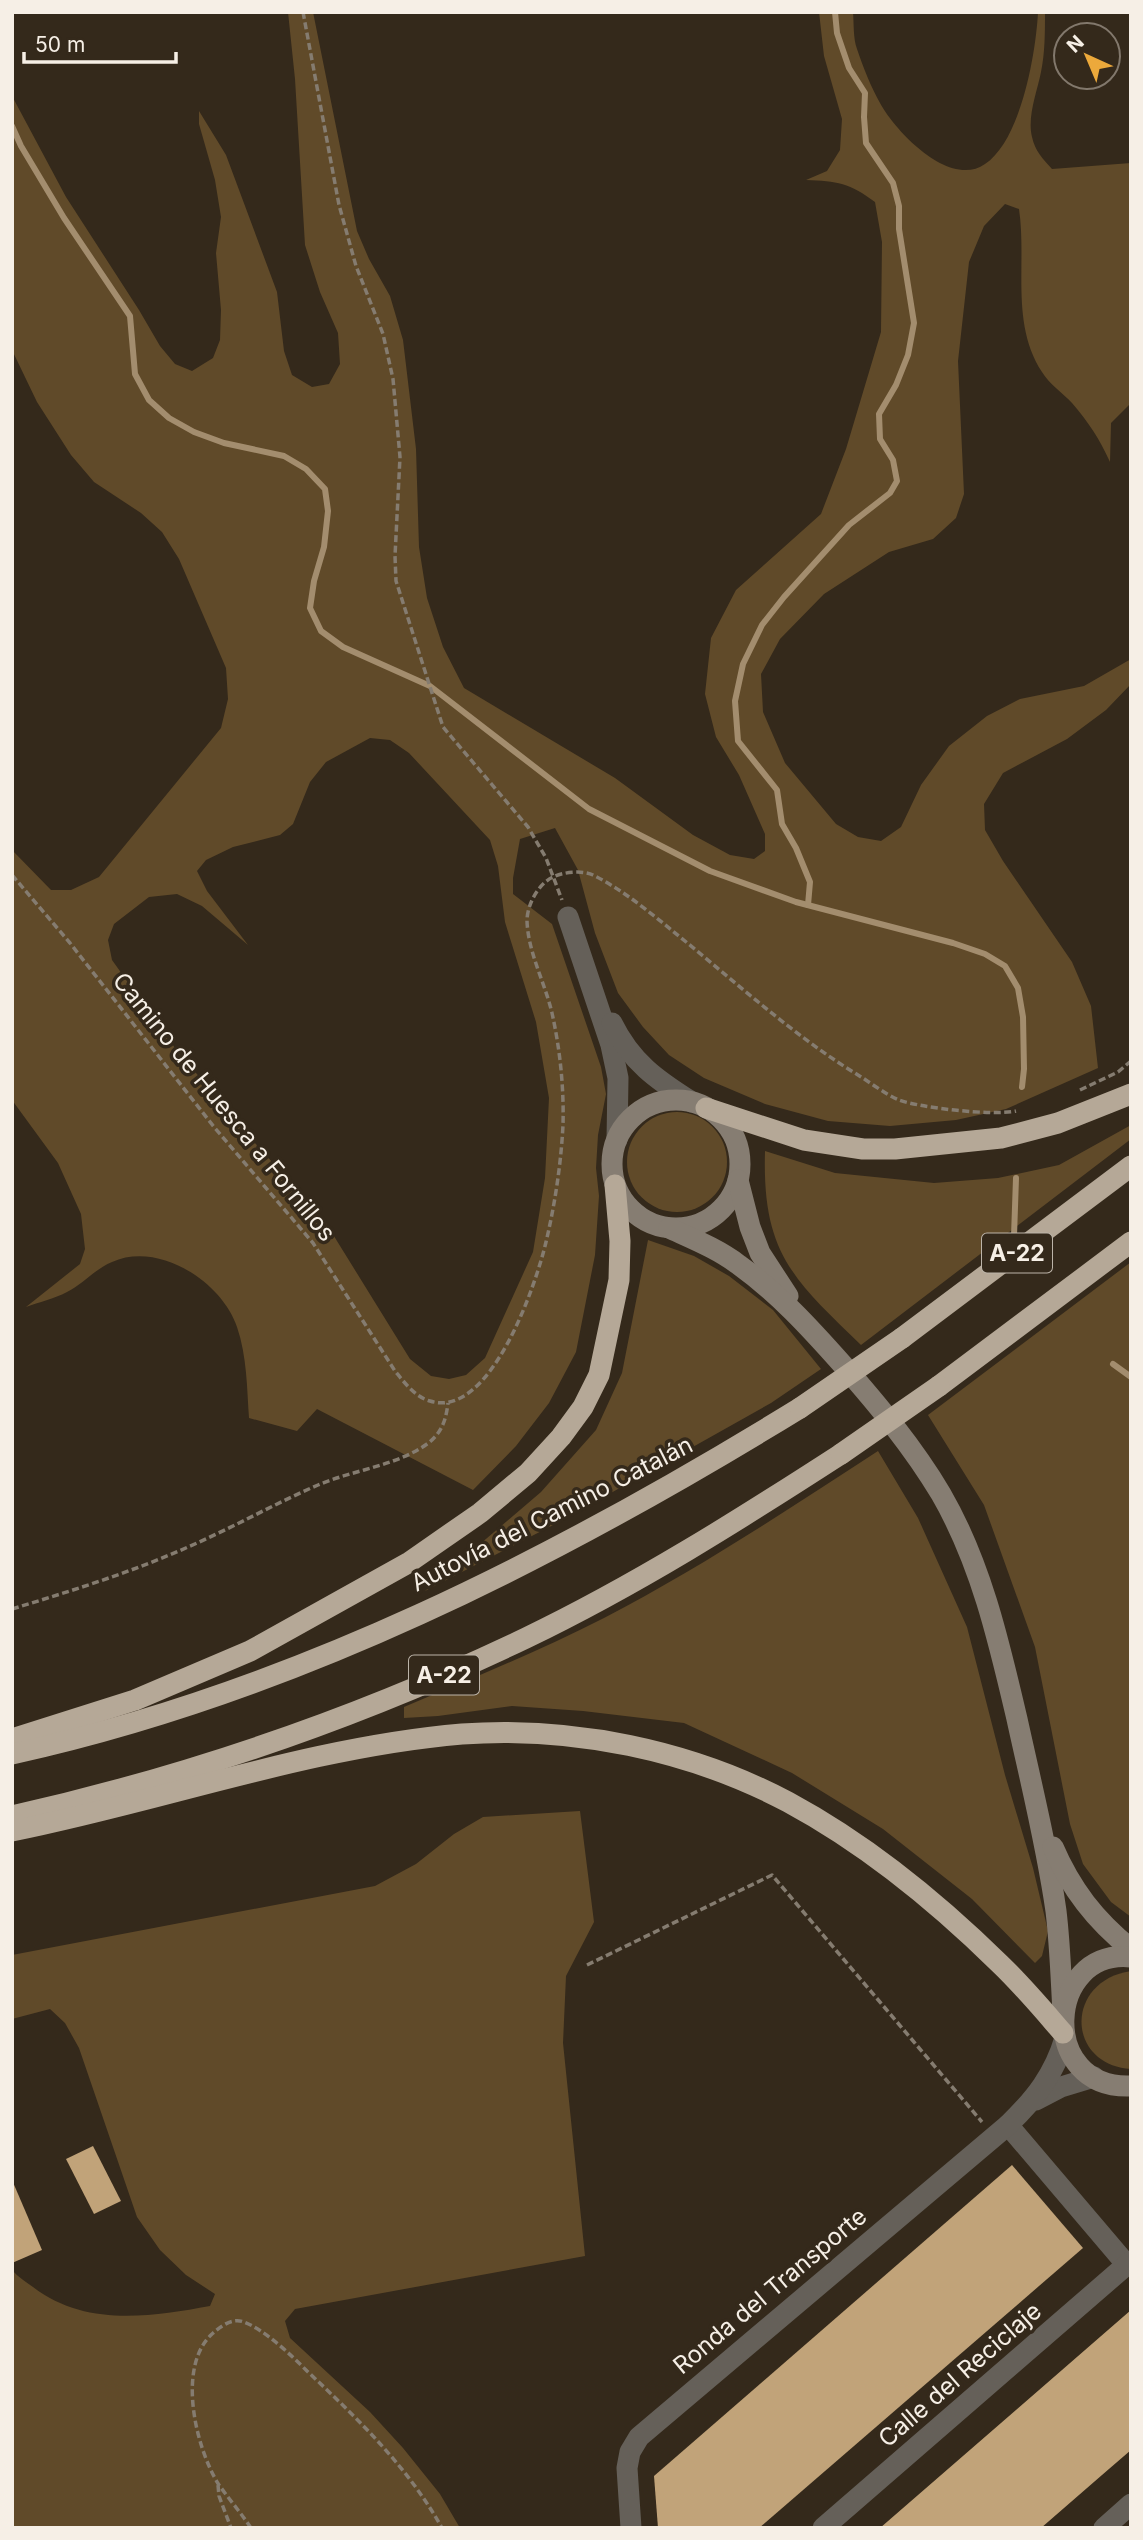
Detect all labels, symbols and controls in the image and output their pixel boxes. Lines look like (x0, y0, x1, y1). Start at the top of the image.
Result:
scale bar (24, 21, 177, 65)
north arrow (1052, 21, 1122, 91)
text: N (1062, 31, 1089, 57)
text: 50 m (35, 32, 85, 57)
street label: Camino de Huesca a Fornillos (107, 966, 342, 1247)
road number: A-22 (982, 1234, 1052, 1272)
street label: Autovía del Camino Catalán (406, 1430, 697, 1597)
road number: A-22 (409, 1656, 479, 1694)
street label: Ronda del Transporte (667, 2201, 872, 2380)
street label: Calle del Reciclaje (872, 2296, 1047, 2453)

